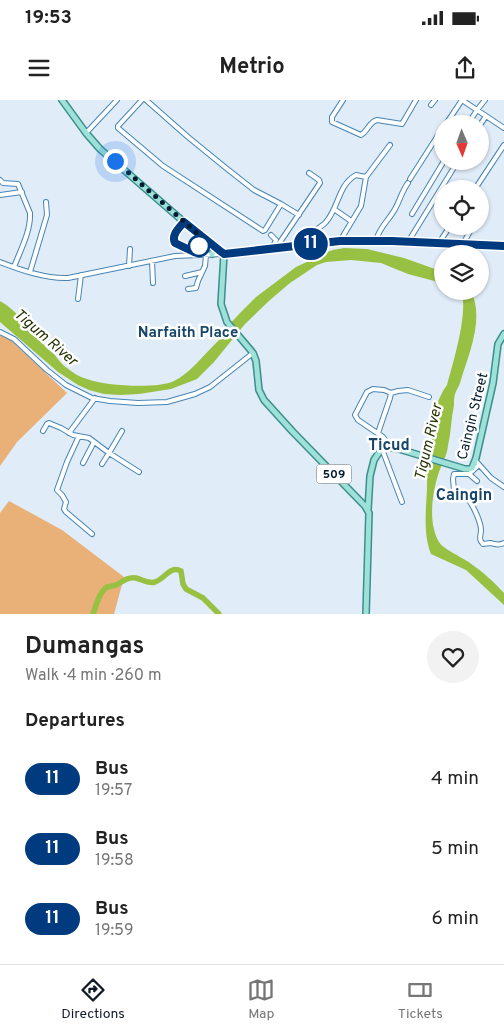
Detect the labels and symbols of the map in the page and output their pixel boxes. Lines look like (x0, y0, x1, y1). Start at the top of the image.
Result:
north arrow (434, 115, 489, 170)
your location (103, 149, 128, 174)
line badge: 11 (288, 228, 334, 260)
unlabelled marker (188, 235, 210, 257)
water label: Tigum River (9, 305, 82, 372)
district label: Narfaith Place (138, 324, 238, 343)
street label: Caingin Street (454, 371, 492, 462)
water label: Tigum River (411, 401, 448, 483)
district label: Ticud (368, 436, 410, 456)
road number: 509 (316, 464, 352, 484)
district label: Caingin (436, 486, 492, 506)

